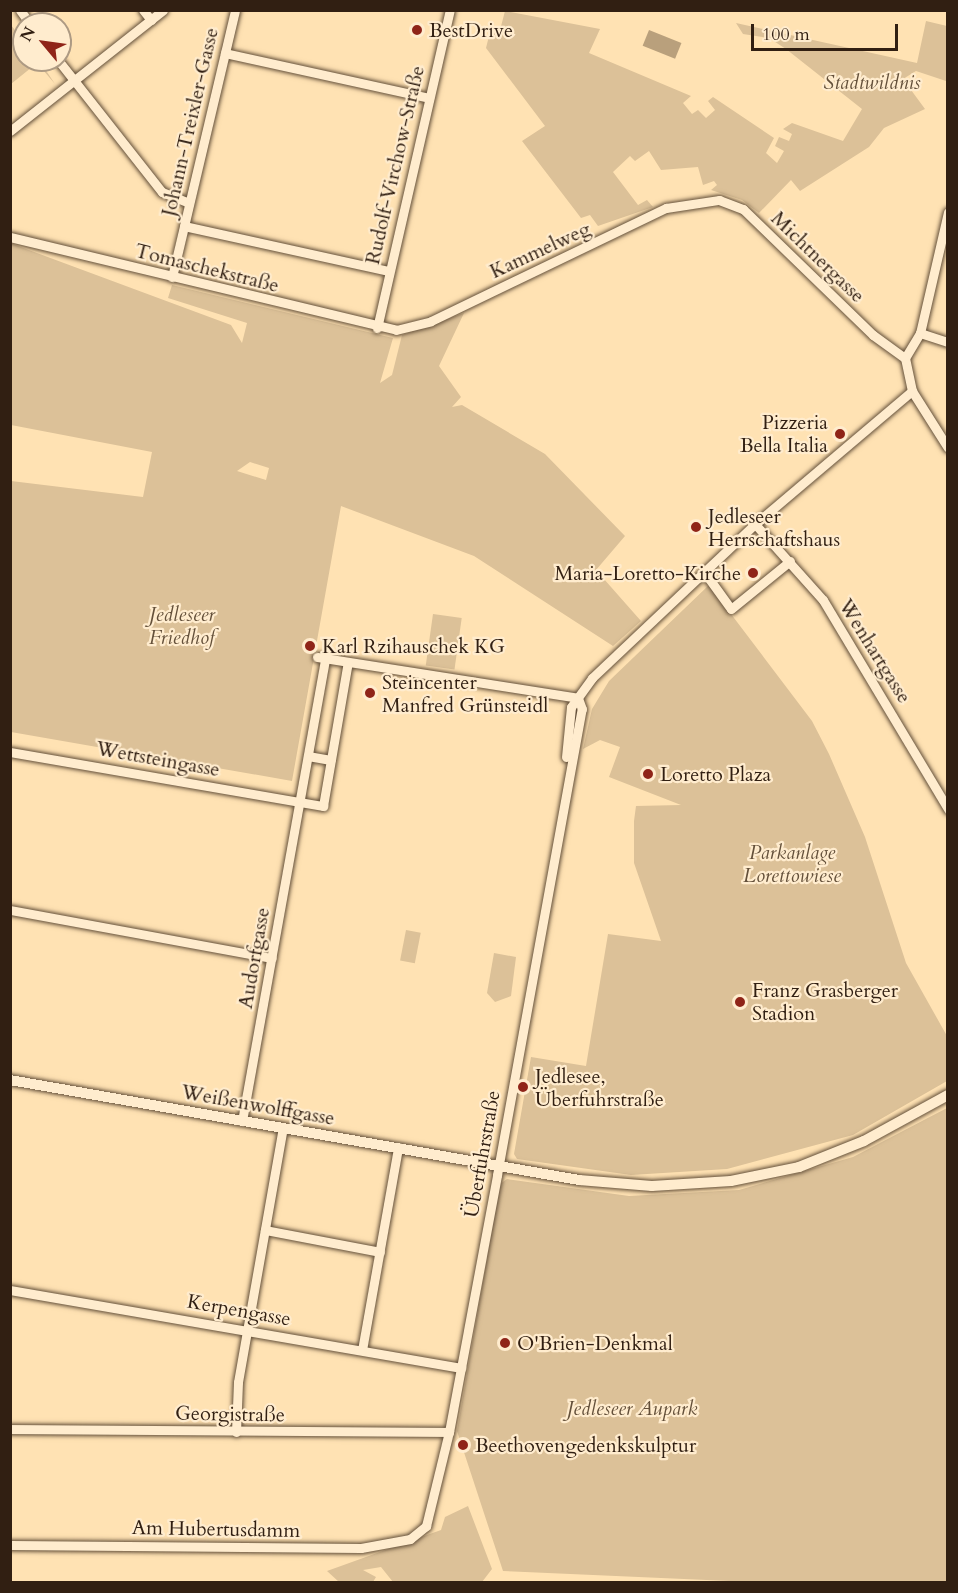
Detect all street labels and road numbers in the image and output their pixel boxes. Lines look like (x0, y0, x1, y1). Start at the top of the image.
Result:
street label: Johann-Treixler-Gasse (157, 25, 223, 219)
street label: Rudolf-Virchow-Straße (360, 63, 430, 267)
street label: Michtnergasse (766, 206, 870, 308)
street label: Kammelweg (486, 216, 594, 284)
street label: Tomaschekstraße (133, 239, 281, 297)
street label: Wenhartgasse (834, 595, 916, 707)
street label: Wettsteingasse (94, 736, 222, 782)
street label: Audorfgasse (233, 906, 275, 1010)
street label: Weißenwolffgasse (179, 1080, 337, 1130)
street label: Überfuhrstraße (459, 1089, 505, 1219)
street label: Kerpengasse (185, 1289, 293, 1331)
street label: Georgistraße (175, 1401, 285, 1427)
street label: Am Hubertusdamm (132, 1516, 300, 1542)

